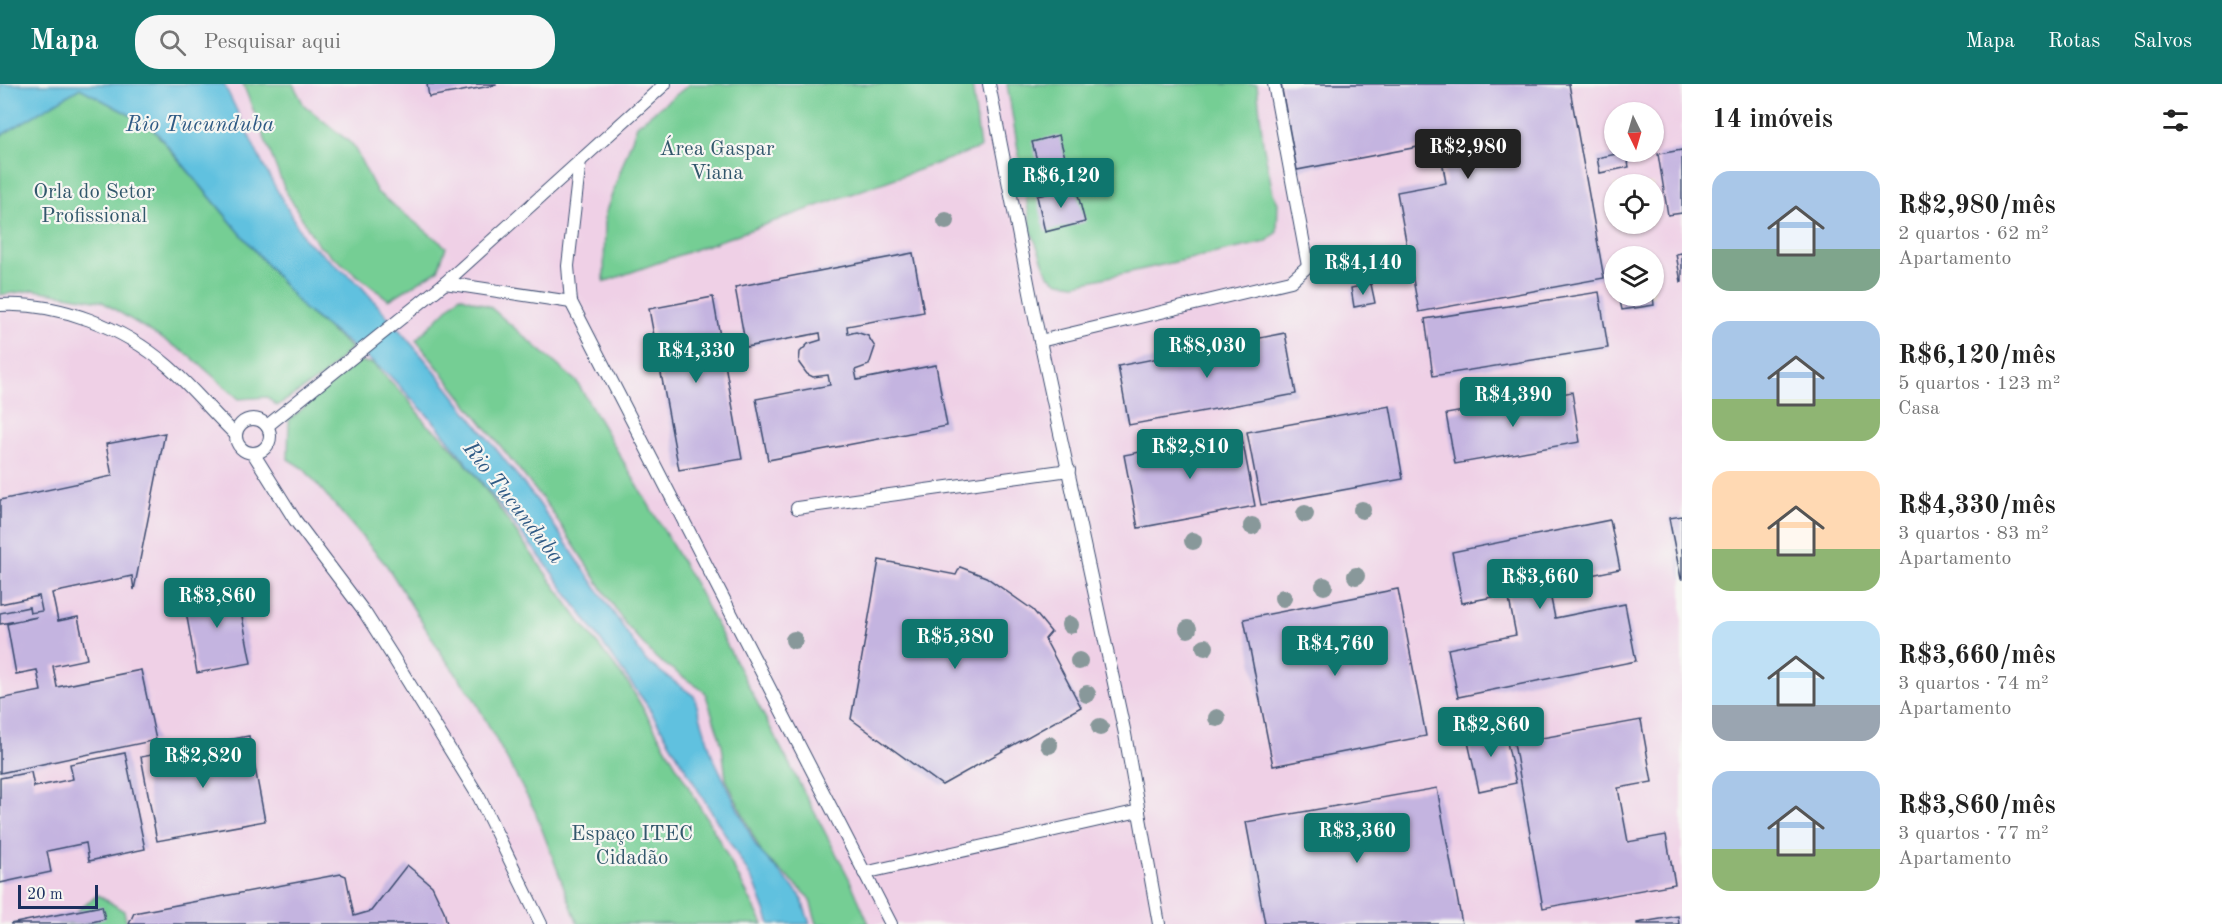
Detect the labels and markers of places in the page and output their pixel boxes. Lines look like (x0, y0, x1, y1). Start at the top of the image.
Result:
pin: R$2,980 (1413, 129, 1523, 180)
pin: R$6,120 (1006, 158, 1116, 209)
pin: R$4,140 (1308, 245, 1418, 296)
pin: R$8,030 (1152, 328, 1262, 379)
pin: R$4,330 (641, 333, 751, 384)
pin: R$4,390 (1458, 377, 1568, 428)
pin: R$2,810 (1135, 429, 1245, 480)
pin: R$3,660 (1485, 559, 1595, 610)
pin: R$3,860 (162, 578, 272, 629)
pin: R$5,380 (900, 619, 1010, 670)
pin: R$4,760 (1280, 626, 1390, 677)
pin: R$2,860 (1436, 707, 1546, 758)
pin: R$2,820 (148, 738, 258, 789)
pin: R$3,360 (1302, 813, 1412, 864)

